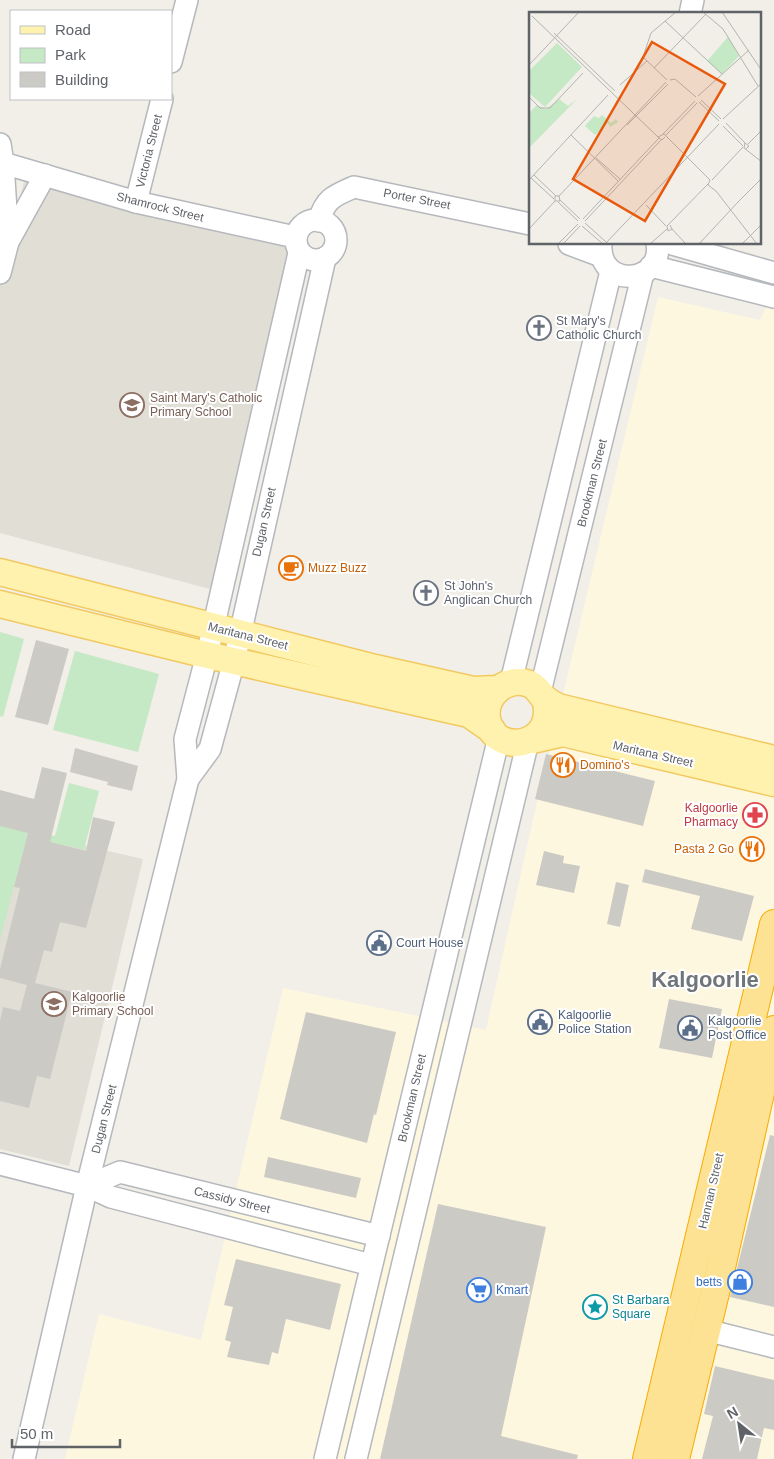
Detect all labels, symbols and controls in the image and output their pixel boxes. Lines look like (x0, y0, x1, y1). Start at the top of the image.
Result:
legend (10, 10, 172, 100)
inset map (529, 12, 762, 245)
text: Road (55, 21, 91, 38)
text: Park (55, 46, 86, 63)
text: Building (55, 71, 108, 88)
street label: Victoria Street (133, 112, 165, 189)
street label: Porter Street (382, 186, 452, 212)
street label: Shamrock Street (115, 189, 206, 225)
place label: St Mary's Catholic Church (556, 314, 641, 342)
church icon: St Mary's Catholic Church (526, 315, 552, 341)
place label: Saint Mary's Catholic Primary School (150, 391, 262, 419)
school or university icon: Saint Mary's Catholic Primary School (119, 392, 145, 418)
street label: Brookman Street (574, 437, 610, 528)
street label: Dugan Street (249, 485, 279, 558)
cafe icon: Muzz Buzz (278, 555, 304, 581)
place label: Muzz Buzz (308, 561, 367, 575)
place label: St John's Anglican Church (444, 579, 532, 607)
church icon: St John's Anglican Church (413, 580, 439, 606)
street label: Maritana Street (207, 619, 290, 653)
street label: Maritana Street (611, 738, 695, 770)
restaurant icon: Domino's (550, 752, 576, 778)
place label: Domino's (580, 758, 630, 772)
place label: Kalgoorlie Pharmacy (684, 801, 738, 829)
pharmacy icon: Kalgoorlie Pharmacy (742, 802, 768, 828)
restaurant icon: Pasta 2 Go (739, 836, 765, 862)
place label: Pasta 2 Go (674, 842, 734, 856)
public building icon: Court House (366, 930, 392, 956)
place label: Court House (396, 936, 464, 950)
district label: Kalgoorlie (651, 967, 759, 992)
place label: Kalgoorlie Primary School (72, 990, 153, 1018)
school or university icon: Kalgoorlie Primary School (41, 991, 67, 1017)
place label: Kalgoorlie Police Station (558, 1008, 631, 1036)
public building icon: Kalgoorlie Police Station (527, 1009, 553, 1035)
place label: Kalgoorlie Post Office (708, 1014, 767, 1042)
public building icon: Kalgoorlie Post Office (677, 1015, 703, 1041)
street label: Brookman Street (395, 1052, 429, 1143)
street label: Dugan Street (89, 1082, 120, 1155)
street label: Hannan Street (695, 1151, 727, 1230)
street label: Cassidy Street (192, 1184, 272, 1216)
shop icon: betts (727, 1269, 753, 1295)
place label: betts (696, 1275, 722, 1289)
supermarket icon: Kmart (466, 1277, 492, 1303)
place label: Kmart (496, 1283, 529, 1297)
place label: St Barbara Square (612, 1293, 670, 1321)
place icon: St Barbara Square (582, 1294, 608, 1320)
north arrow (714, 1399, 764, 1449)
text: N (724, 1403, 741, 1422)
scale bar (12, 1416, 120, 1448)
text: 50 m (20, 1425, 53, 1442)

